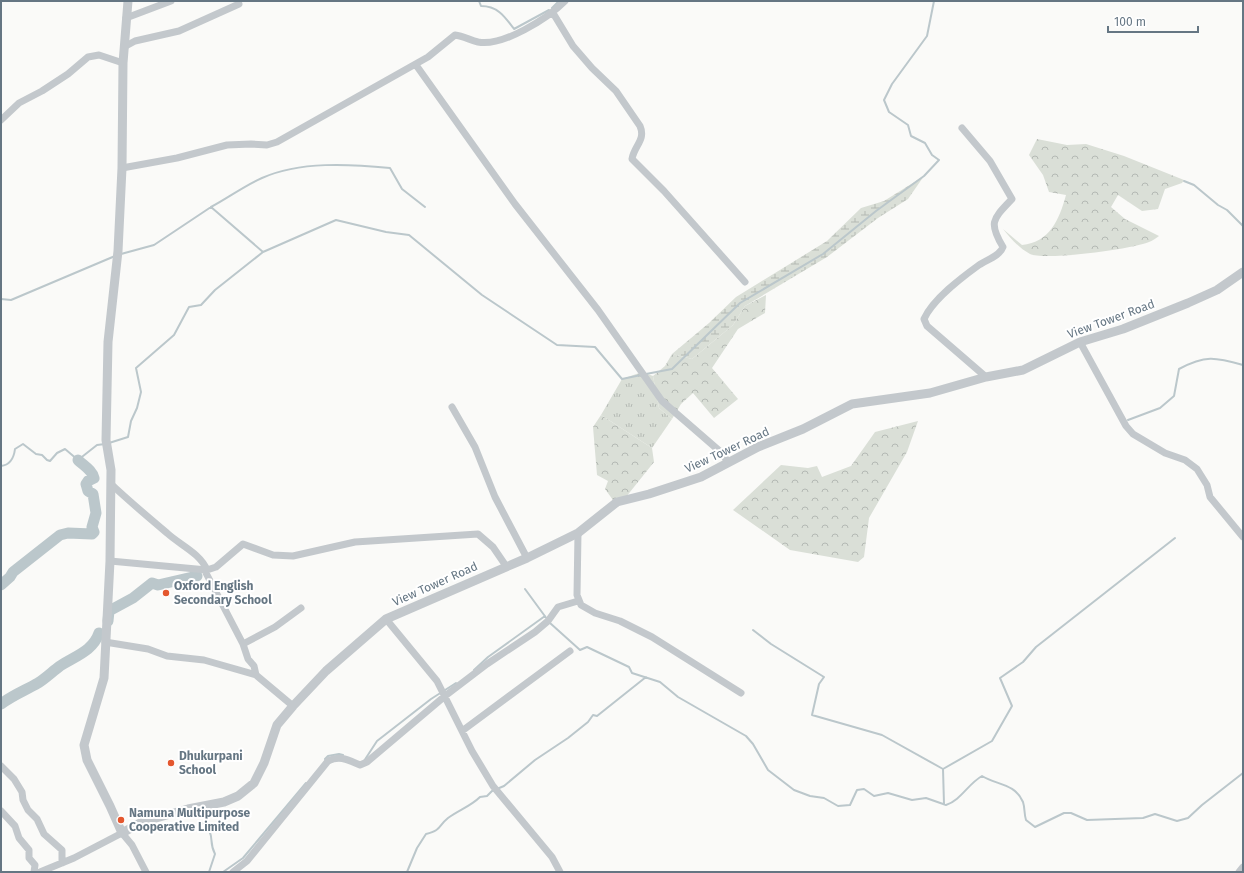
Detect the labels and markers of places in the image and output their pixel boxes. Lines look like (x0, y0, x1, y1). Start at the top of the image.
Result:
place label: Oxford English Secondary School (174, 579, 272, 607)
marker: Oxford English Secondary School (161, 588, 171, 598)
place label: Dhukurpani School (179, 749, 243, 777)
marker: Dhukurpani School (166, 758, 176, 768)
place label: Namuna Multipurpose Cooperative Limited (129, 806, 251, 834)
marker: Namuna Multipurpose Cooperative Limited (116, 815, 126, 825)

